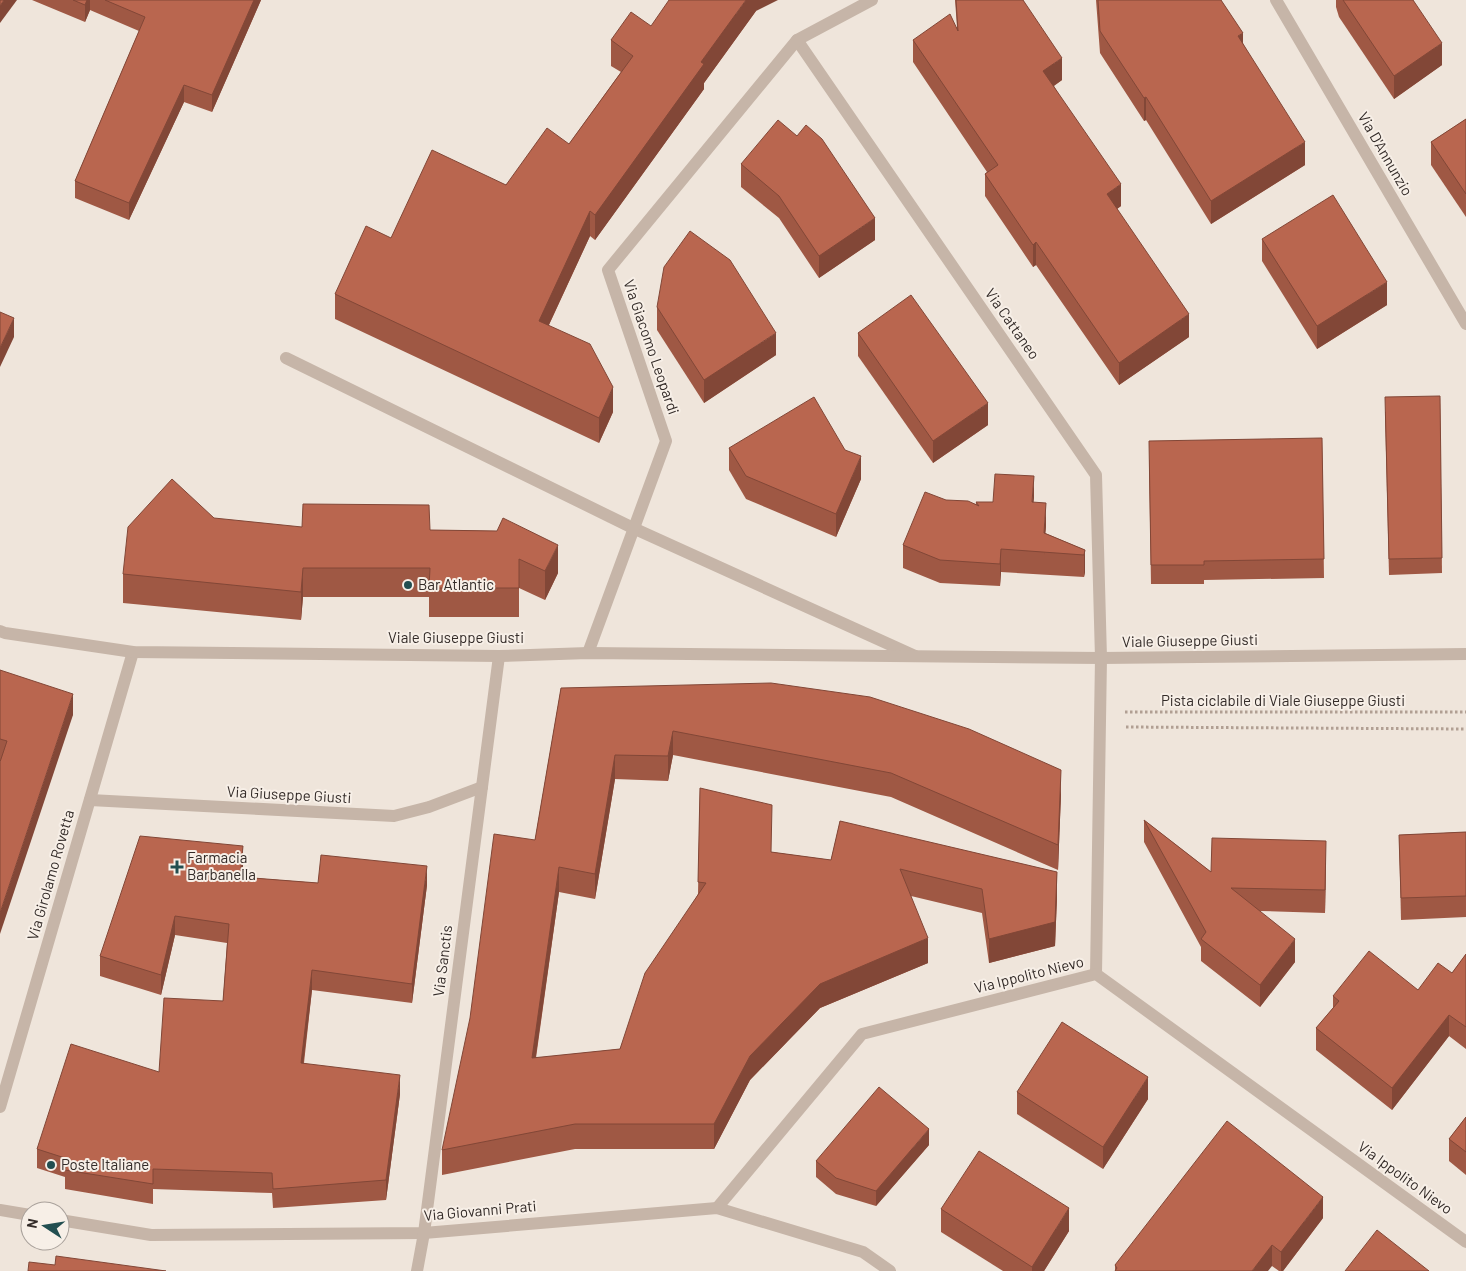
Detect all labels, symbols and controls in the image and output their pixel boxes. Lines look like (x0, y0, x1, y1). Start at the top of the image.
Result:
street label: Via D'Annunzio (1355, 108, 1417, 199)
street label: Via Giacomo Leopardi (620, 277, 683, 416)
street label: Via Cattaneo (982, 284, 1044, 362)
place label: Bar Atlantic (418, 575, 494, 593)
marker: Bar Atlantic (402, 579, 414, 591)
street label: Viale Giuseppe Giusti (388, 628, 524, 646)
street label: Viale Giuseppe Giusti (1122, 630, 1258, 650)
street label: Pista ciclabile di Viale Giuseppe Giusti (1161, 691, 1405, 709)
street label: Via Giuseppe Giusti (226, 782, 352, 806)
street label: Via Girolamo Rovetta (23, 807, 77, 942)
place label: Farmacia Barbanella (187, 848, 256, 883)
marker: Farmacia Barbanella (171, 861, 183, 873)
street label: Via Sanctis (429, 924, 455, 998)
street label: Via Ippolito Nievo (972, 952, 1085, 996)
street label: Via Ippolito Nievo (1355, 1137, 1456, 1217)
place label: Poste Italiane (61, 1155, 149, 1173)
marker: Poste Italiane (45, 1159, 57, 1171)
street label: Via Giovanni Prati (423, 1196, 537, 1224)
north arrow (20, 1201, 70, 1251)
text: N (23, 1217, 41, 1230)

